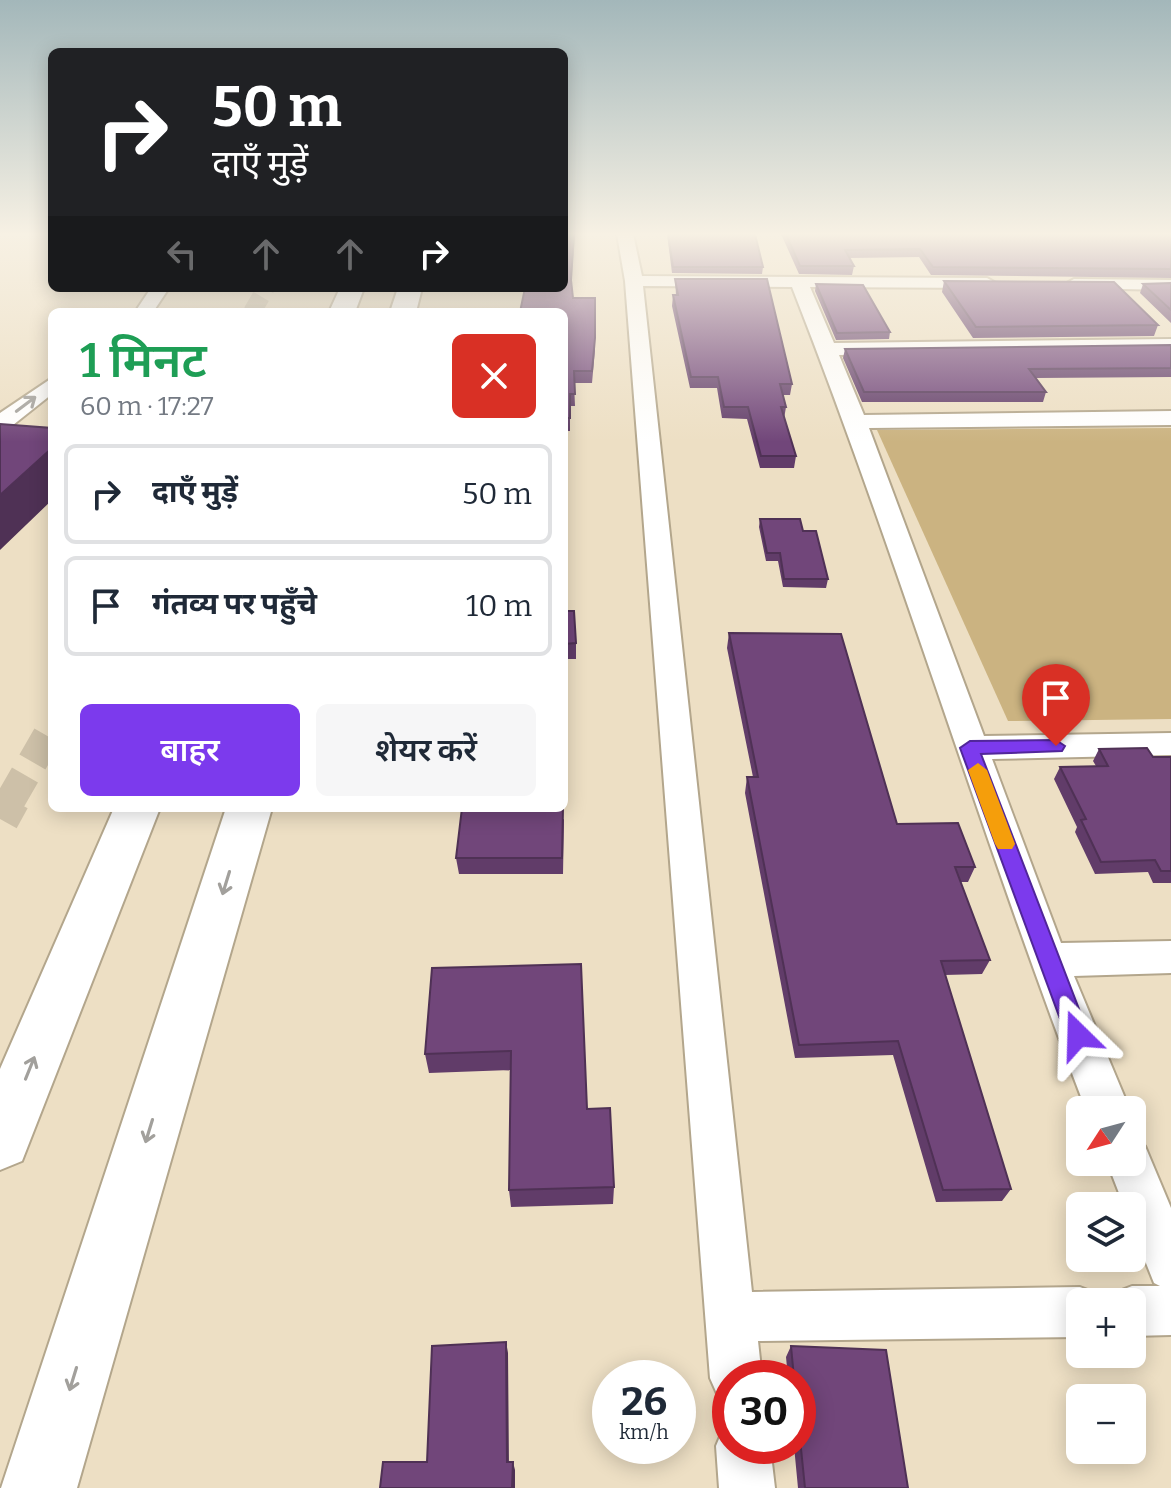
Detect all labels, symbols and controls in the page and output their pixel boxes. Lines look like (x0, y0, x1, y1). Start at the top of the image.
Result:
text: 50 m (212, 74, 342, 141)
icon: right (80, 80, 184, 184)
text: दाएँ मुड़ें (212, 142, 308, 186)
icon: left (160, 232, 204, 276)
icon: ahead (244, 232, 288, 276)
icon: ahead (328, 232, 372, 276)
icon: right (412, 232, 456, 276)
text: 1 मिनट (80, 332, 207, 390)
button: close (452, 334, 536, 418)
text: 60 m · 17:27 (80, 391, 214, 422)
one-way arrow (15, 396, 36, 413)
icon: right (84, 472, 128, 516)
text: दाएँ मुड़ें (152, 474, 238, 510)
text: 50 m (462, 476, 532, 512)
icon: arrive (84, 584, 128, 628)
text: गंतव्य पर पहुँचे (152, 586, 317, 622)
text: 10 m (466, 588, 532, 624)
pin (1022, 664, 1090, 746)
icon: arrive (1034, 676, 1078, 720)
button: बाहर (80, 704, 300, 796)
button: शेयर करें (316, 704, 536, 796)
one-way arrow (218, 869, 233, 895)
position arrow (1036, 993, 1120, 1077)
one-way arrow (23, 1056, 38, 1081)
north arrow (1066, 1096, 1146, 1176)
map controls (1066, 1096, 1146, 1464)
one-way arrow (141, 1118, 156, 1143)
button: layers (1066, 1192, 1146, 1272)
button: + (1066, 1288, 1146, 1368)
speed limit sign: 30 (712, 1360, 816, 1464)
one-way arrow (64, 1367, 79, 1392)
text: 26 (621, 1378, 667, 1426)
button: − (1066, 1384, 1146, 1464)
text: km/h (619, 1420, 669, 1444)

